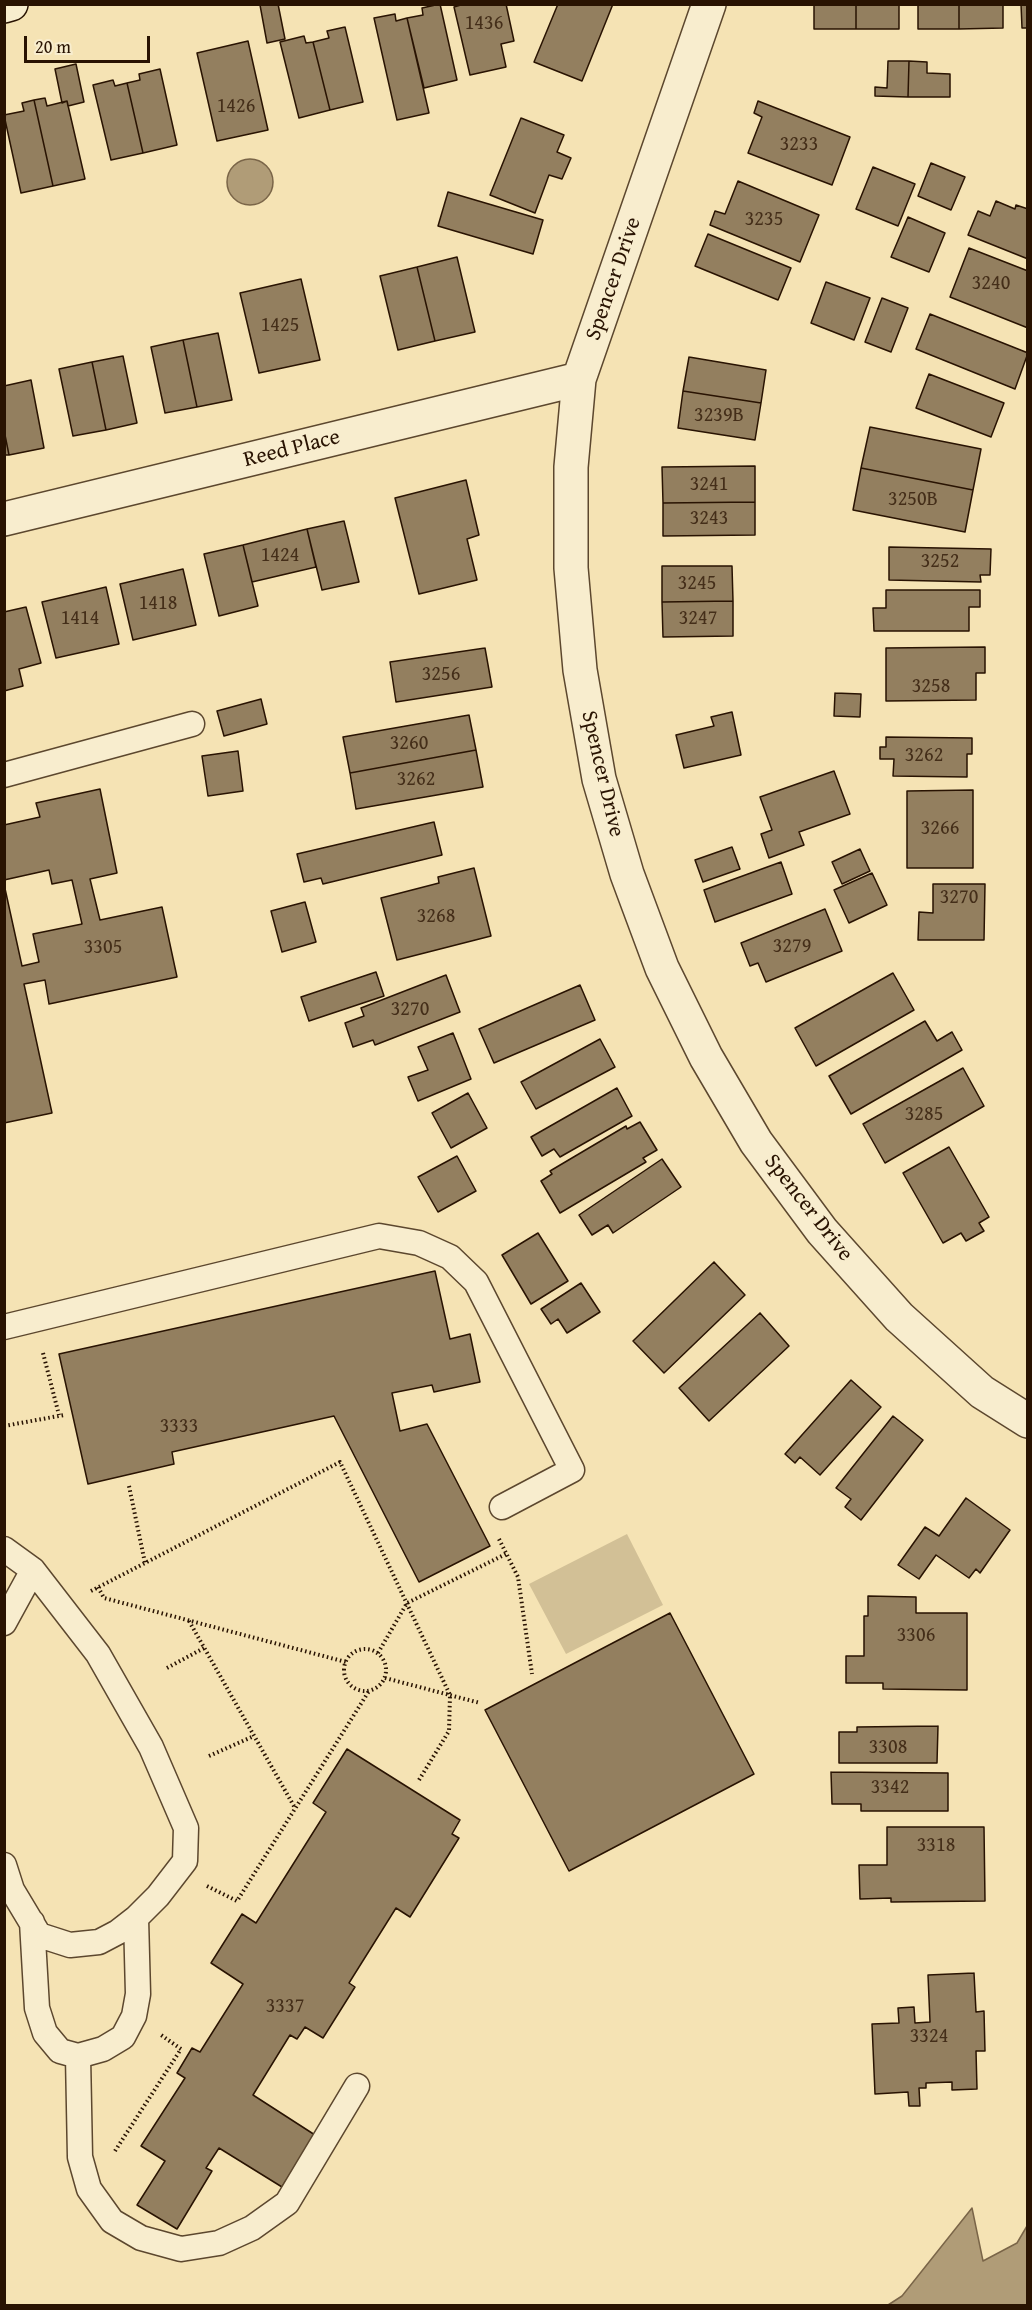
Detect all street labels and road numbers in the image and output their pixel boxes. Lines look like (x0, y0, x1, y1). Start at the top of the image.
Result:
street label: Spencer Drive (581, 214, 647, 344)
street label: Reed Place (241, 424, 343, 474)
street label: Spencer Drive (575, 708, 629, 840)
street label: Spencer Drive (758, 1149, 858, 1267)

